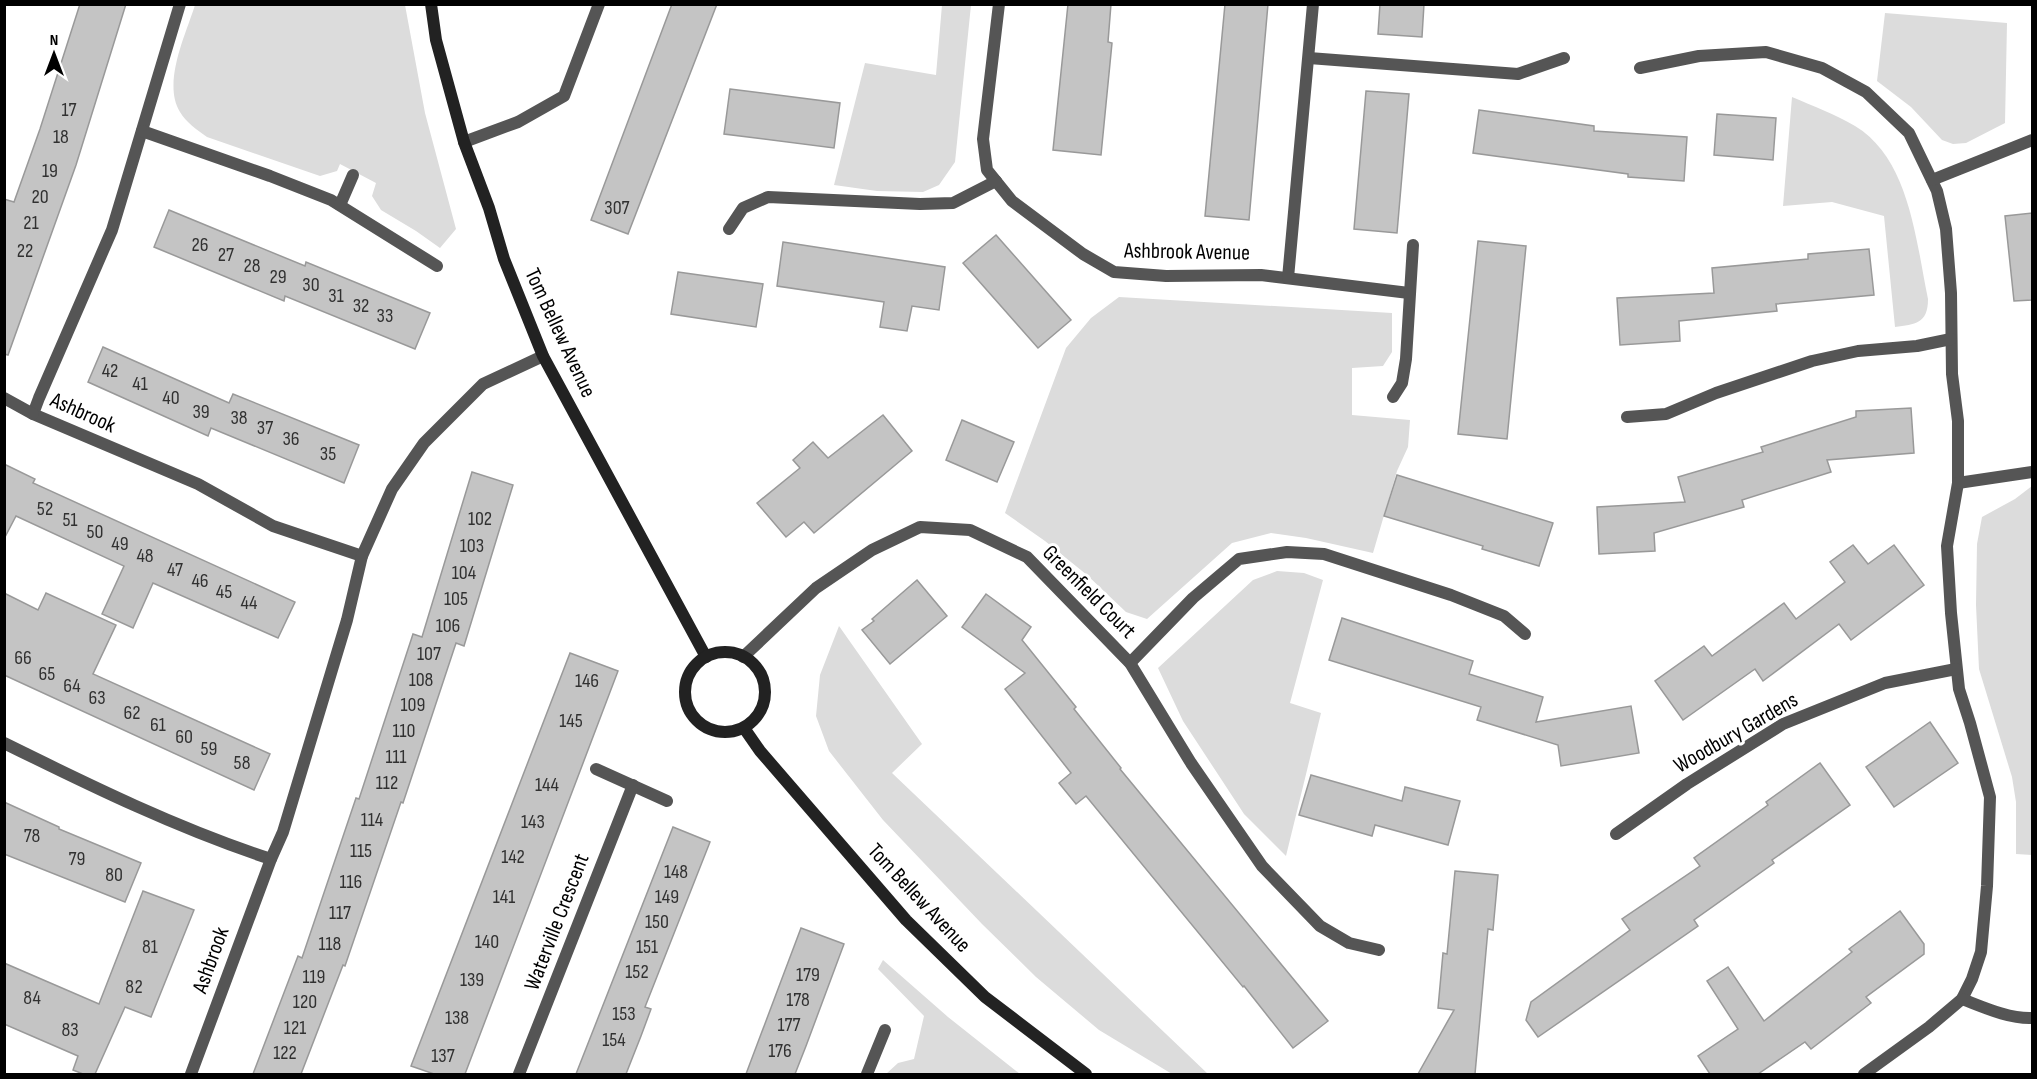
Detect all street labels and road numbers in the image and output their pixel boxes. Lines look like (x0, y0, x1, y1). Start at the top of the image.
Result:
street label: Ashbrook Avenue (1123, 237, 1250, 267)
street label: Tom Bellew Avenue (518, 264, 602, 402)
street label: Ashbrook (45, 386, 120, 440)
street label: Greenfield Court (1037, 540, 1142, 645)
street label: Woodbury Gardens (1669, 687, 1803, 779)
street label: Tom Bellew Avenue (862, 838, 976, 958)
street label: Waterville Crescent (519, 850, 596, 994)
street label: Ashbrook (186, 923, 236, 998)

